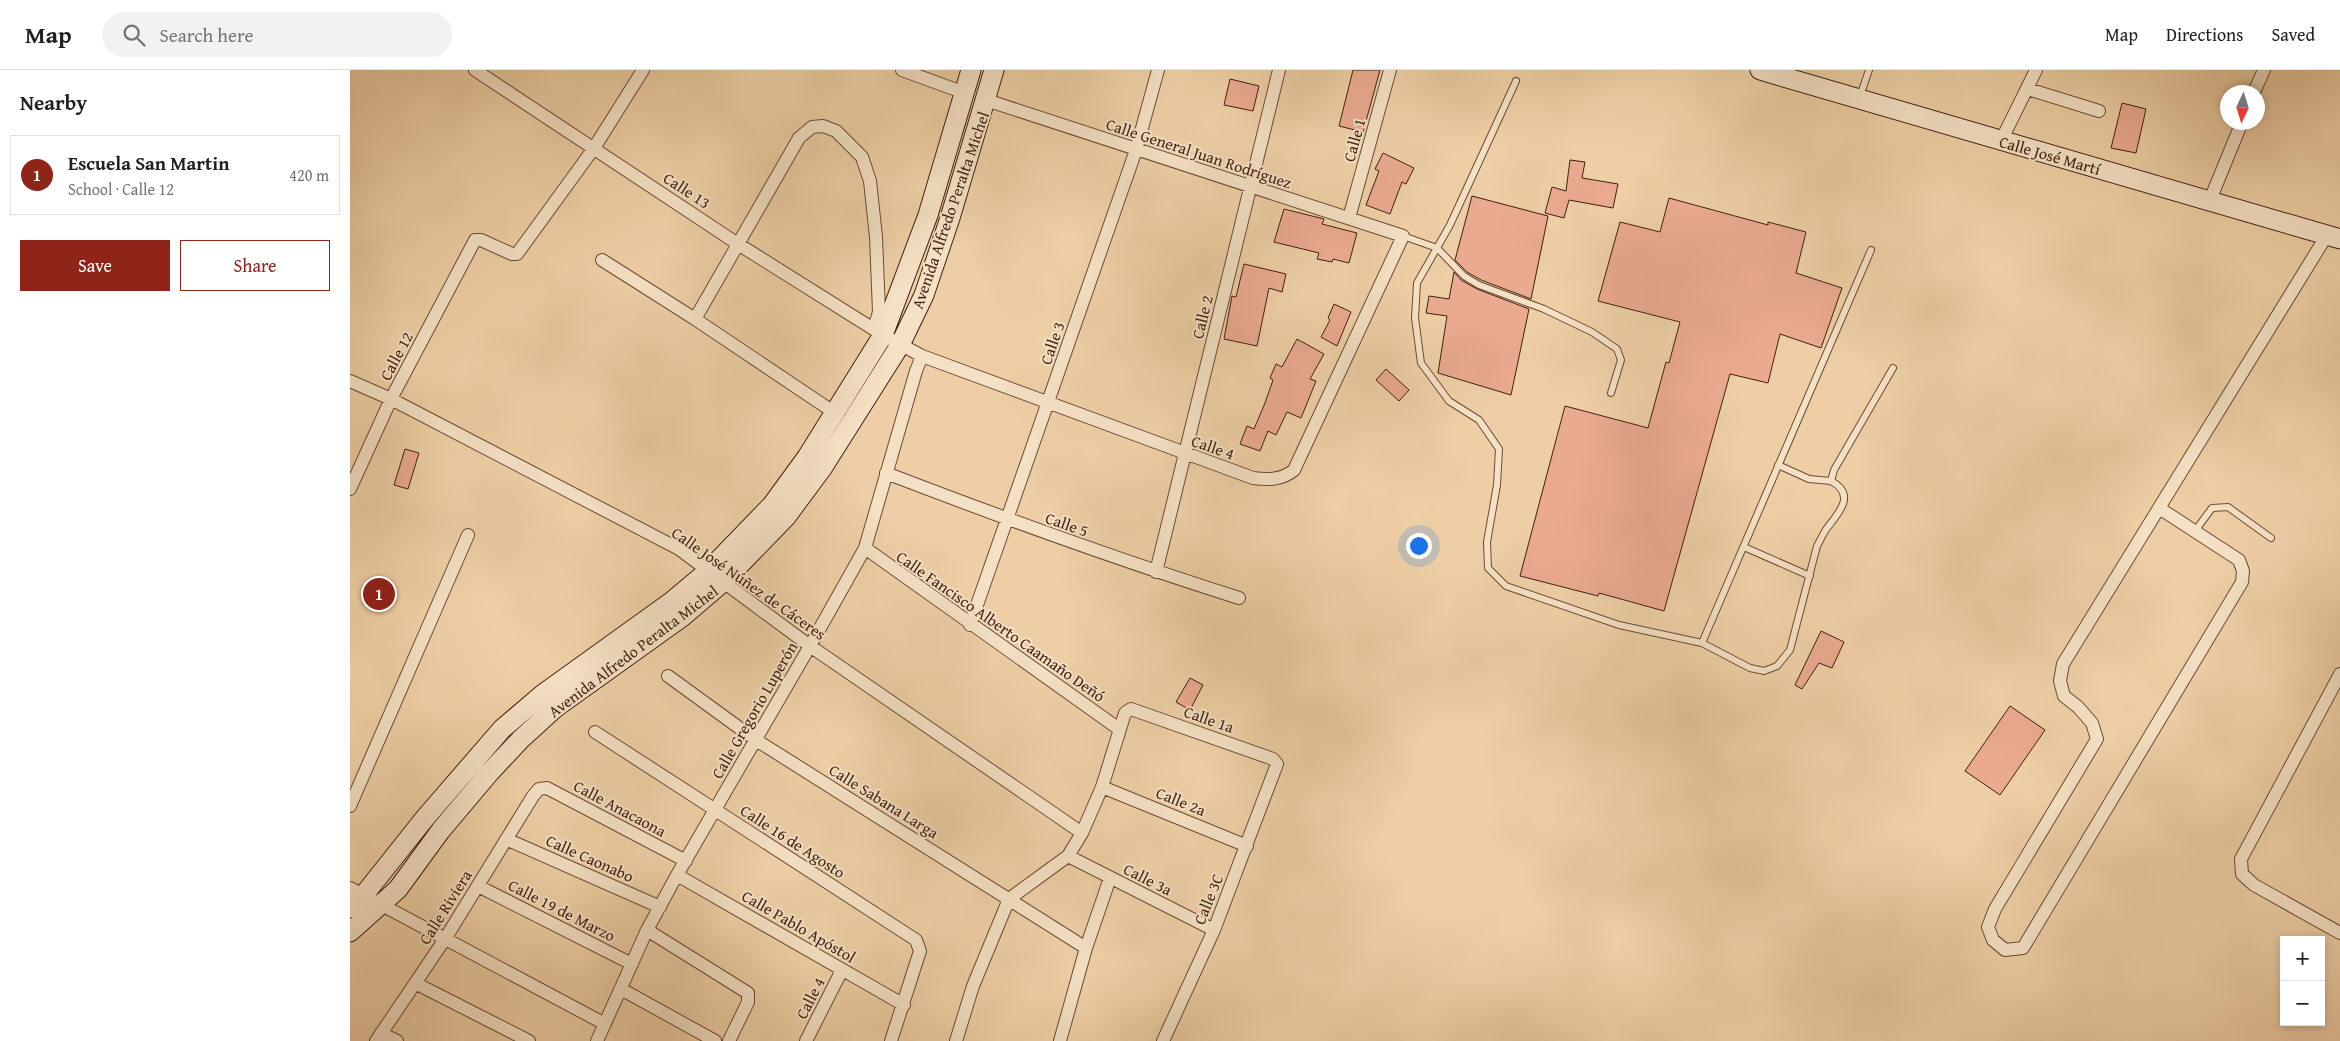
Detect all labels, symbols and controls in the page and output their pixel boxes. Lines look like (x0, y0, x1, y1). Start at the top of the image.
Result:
search box (102, 12, 452, 57)
text: Map (25, 17, 72, 52)
icon: search (120, 21, 148, 49)
text: Search here (160, 21, 253, 49)
text: Map (2105, 21, 2138, 48)
text: Directions (2166, 21, 2243, 48)
text: Saved (2271, 21, 2315, 48)
north arrow (2220, 85, 2265, 130)
text: Nearby (20, 87, 87, 118)
street label: Avenida Alfredo Peralta Michel (905, 108, 995, 312)
street label: Calle General Juan Rodríguez (1103, 112, 1295, 194)
street label: Calle 1 (1337, 116, 1371, 164)
street label: Calle José Martí (1997, 129, 2104, 181)
text: Escuela San Martin (68, 149, 229, 177)
text: 1 (33, 163, 41, 187)
text: 420 m (289, 163, 329, 187)
street label: Calle 13 (659, 166, 715, 214)
text: School · Calle 12 (68, 177, 174, 201)
button: Save (20, 240, 170, 291)
button: Share (180, 240, 330, 291)
street label: Calle 2 (1185, 293, 1219, 341)
street label: Calle 3 (1033, 318, 1071, 368)
street label: Calle 12 (373, 328, 419, 384)
street label: Calle 4 (1188, 428, 1238, 466)
street label: Calle 5 (1042, 505, 1092, 543)
street label: Calle José Núñez de Cáceres (667, 521, 831, 645)
your location (1406, 533, 1432, 559)
street label: Calle Fancisco Alberto Caamaño Deñó (892, 544, 1110, 708)
pin: 1 (363, 575, 395, 613)
street label: Avenida Alfredo Peralta Michel (543, 579, 723, 723)
street label: Calle Gregorio Luperón (705, 637, 803, 783)
street label: Calle 1a (1181, 699, 1238, 739)
street label: Calle Sabana Larga (825, 758, 944, 845)
street label: Calle Anacaona (569, 773, 671, 843)
street label: Calle 2a (1153, 780, 1210, 822)
street label: Calle 16 de Agosto (736, 798, 850, 884)
street label: Calle Caonabo (542, 828, 638, 888)
street label: Calle 3a (1120, 857, 1177, 902)
street label: Calle Riviera (413, 865, 478, 949)
street label: Calle 3C (1187, 870, 1229, 928)
street label: Calle 19 de Marzo (504, 873, 620, 947)
street label: Calle Pablo Apóstol (738, 884, 861, 969)
map controls (2280, 936, 2325, 1026)
button: + (2280, 936, 2325, 981)
street label: Calle 4 (789, 973, 831, 1023)
button: − (2280, 981, 2325, 1026)

